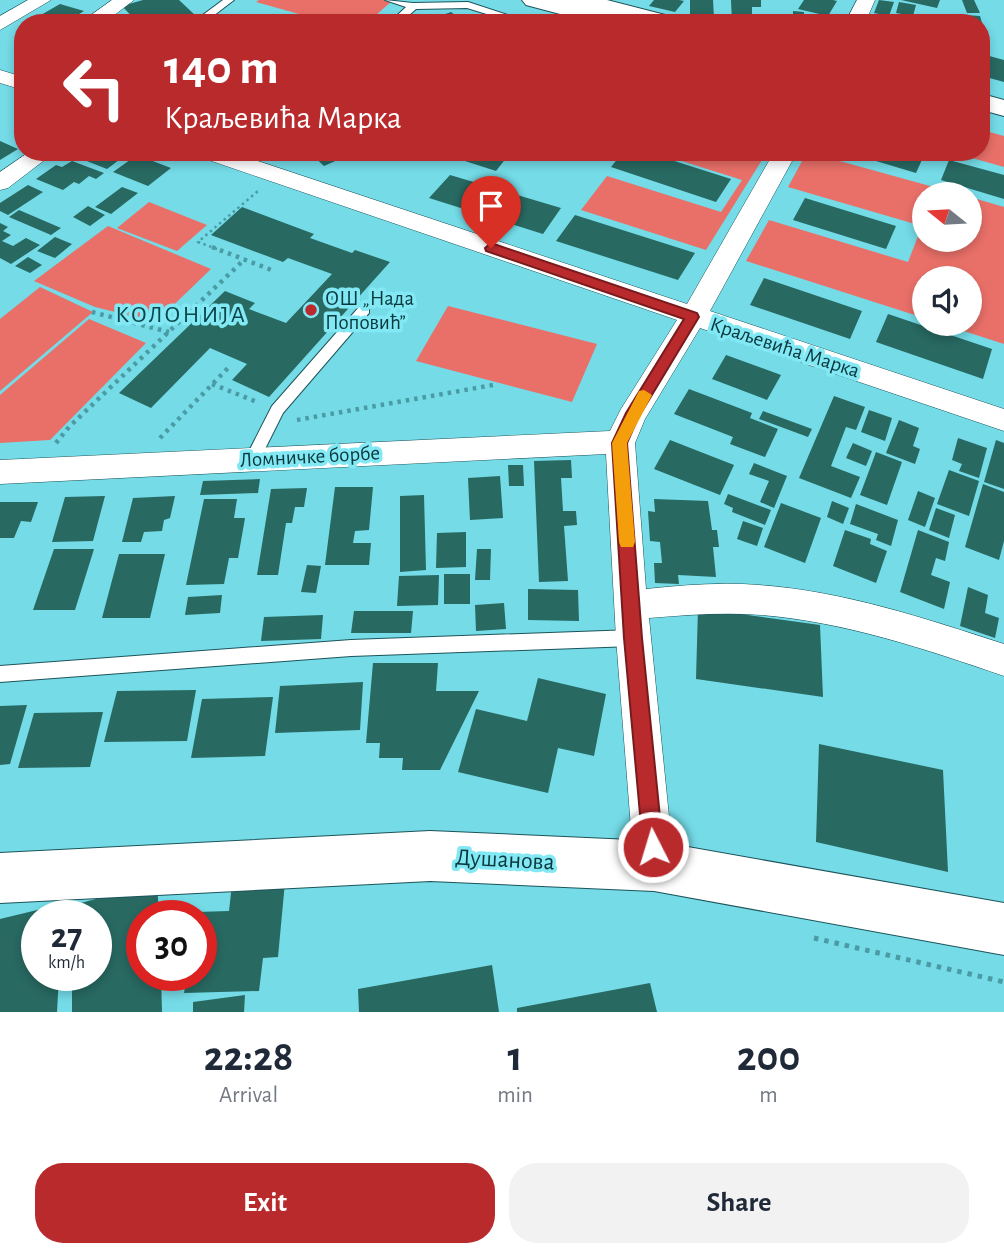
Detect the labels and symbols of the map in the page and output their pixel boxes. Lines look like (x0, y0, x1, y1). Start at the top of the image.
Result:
pin (461, 176, 521, 248)
north arrow (912, 182, 982, 252)
place label: ОШ „Нада Поповић” (325, 288, 414, 333)
marker: ОШ „Нада Поповић” (303, 302, 319, 318)
district label: КОЛОНИЈА (115, 303, 247, 327)
street label: Краљевића Марка (707, 313, 863, 382)
street label: Ломничке борбе (239, 442, 381, 471)
position arrow (616, 810, 690, 884)
street label: Душанова (455, 845, 555, 875)
speed limit sign: 30 (126, 900, 217, 991)

